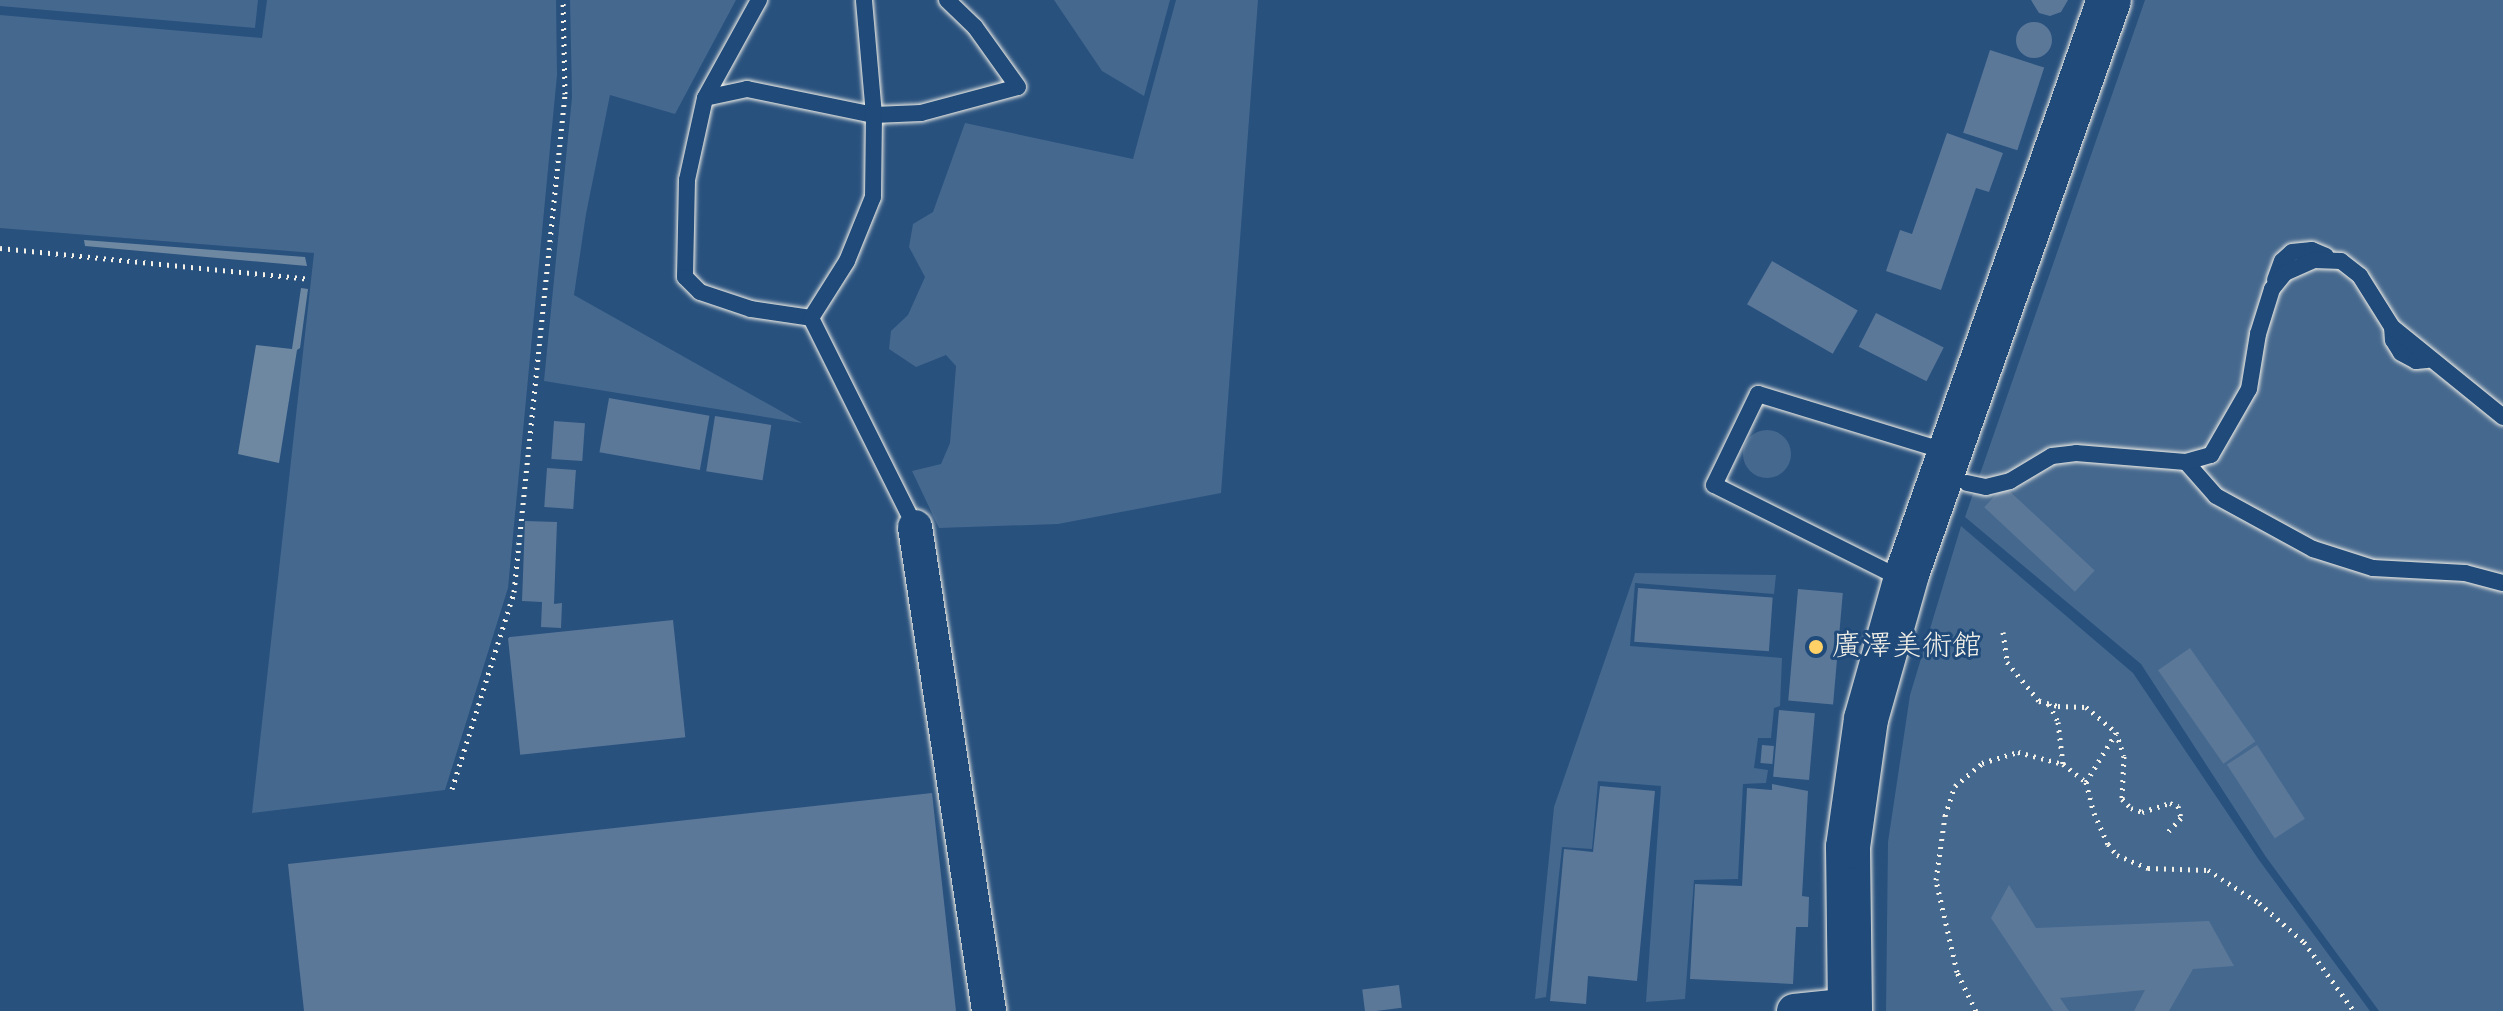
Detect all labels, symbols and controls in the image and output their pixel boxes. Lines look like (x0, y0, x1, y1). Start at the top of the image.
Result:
place label: 廣澤美術館 (1832, 629, 1982, 665)
marker: 廣澤美術館 (1807, 638, 1825, 656)

